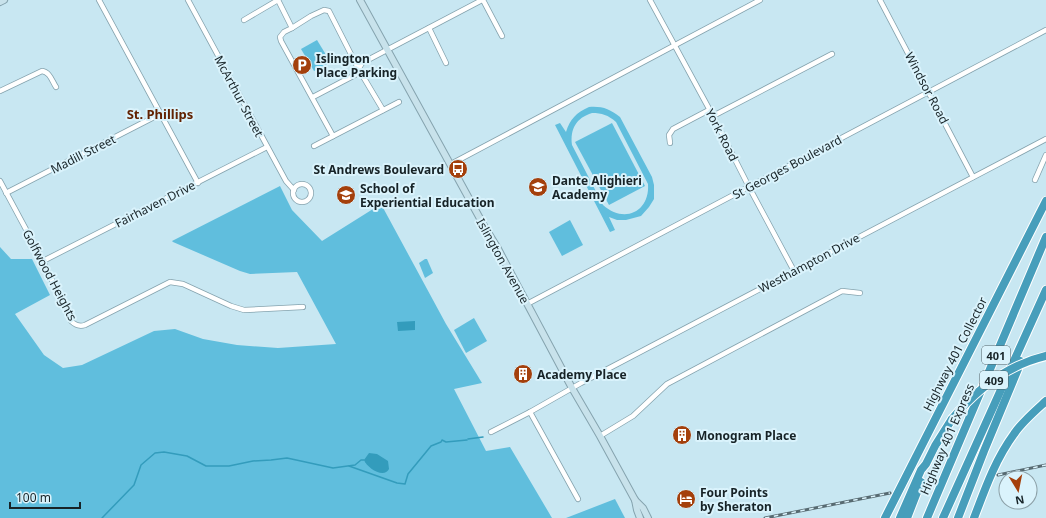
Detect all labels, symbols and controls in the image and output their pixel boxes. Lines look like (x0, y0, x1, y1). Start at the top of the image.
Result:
street label: Windsor Road (901, 49, 953, 127)
place label: Islington Place Parking (316, 50, 397, 81)
street label: McArthur Street (210, 52, 268, 140)
parking icon: Islington Place Parking (291, 54, 313, 76)
district label: St. Phillips (127, 105, 193, 123)
street label: York Road (702, 106, 742, 164)
street label: Madill Street (48, 130, 119, 178)
street label: St Georges Boulevard (729, 131, 845, 203)
bus stop icon: St Andrews Boulevard (447, 158, 469, 180)
place label: St Andrews Boulevard (313, 161, 444, 178)
place label: Dante Alighieri Academy (552, 172, 642, 203)
street label: Fairhaven Drive (112, 176, 198, 232)
school or university icon: Dante Alighieri Academy (527, 176, 549, 198)
place label: School of Experiential Education (360, 180, 495, 211)
school or university icon: School of Experiential Education (335, 184, 357, 206)
street label: Islington Avenue (473, 215, 534, 307)
street label: Golfwood Heights (19, 226, 81, 324)
street label: Westhampton Drive (755, 229, 863, 297)
street label: Highway 401 Collector (919, 294, 991, 414)
road number: 401 (982, 346, 1010, 364)
building icon: Academy Place (512, 363, 534, 385)
place label: Academy Place (537, 366, 627, 383)
road number: 409 (980, 371, 1008, 389)
street label: Highway 401 Express (916, 381, 978, 497)
building icon: Monogram Place (671, 424, 693, 446)
place label: Monogram Place (696, 427, 796, 444)
north arrow (998, 470, 1038, 510)
scale bar (10, 484, 80, 510)
place label: Four Points by Sheraton (700, 484, 772, 515)
hotel icon: Four Points by Sheraton (675, 488, 697, 510)
text: 100 m (16, 489, 51, 506)
text: N (1014, 492, 1026, 509)

